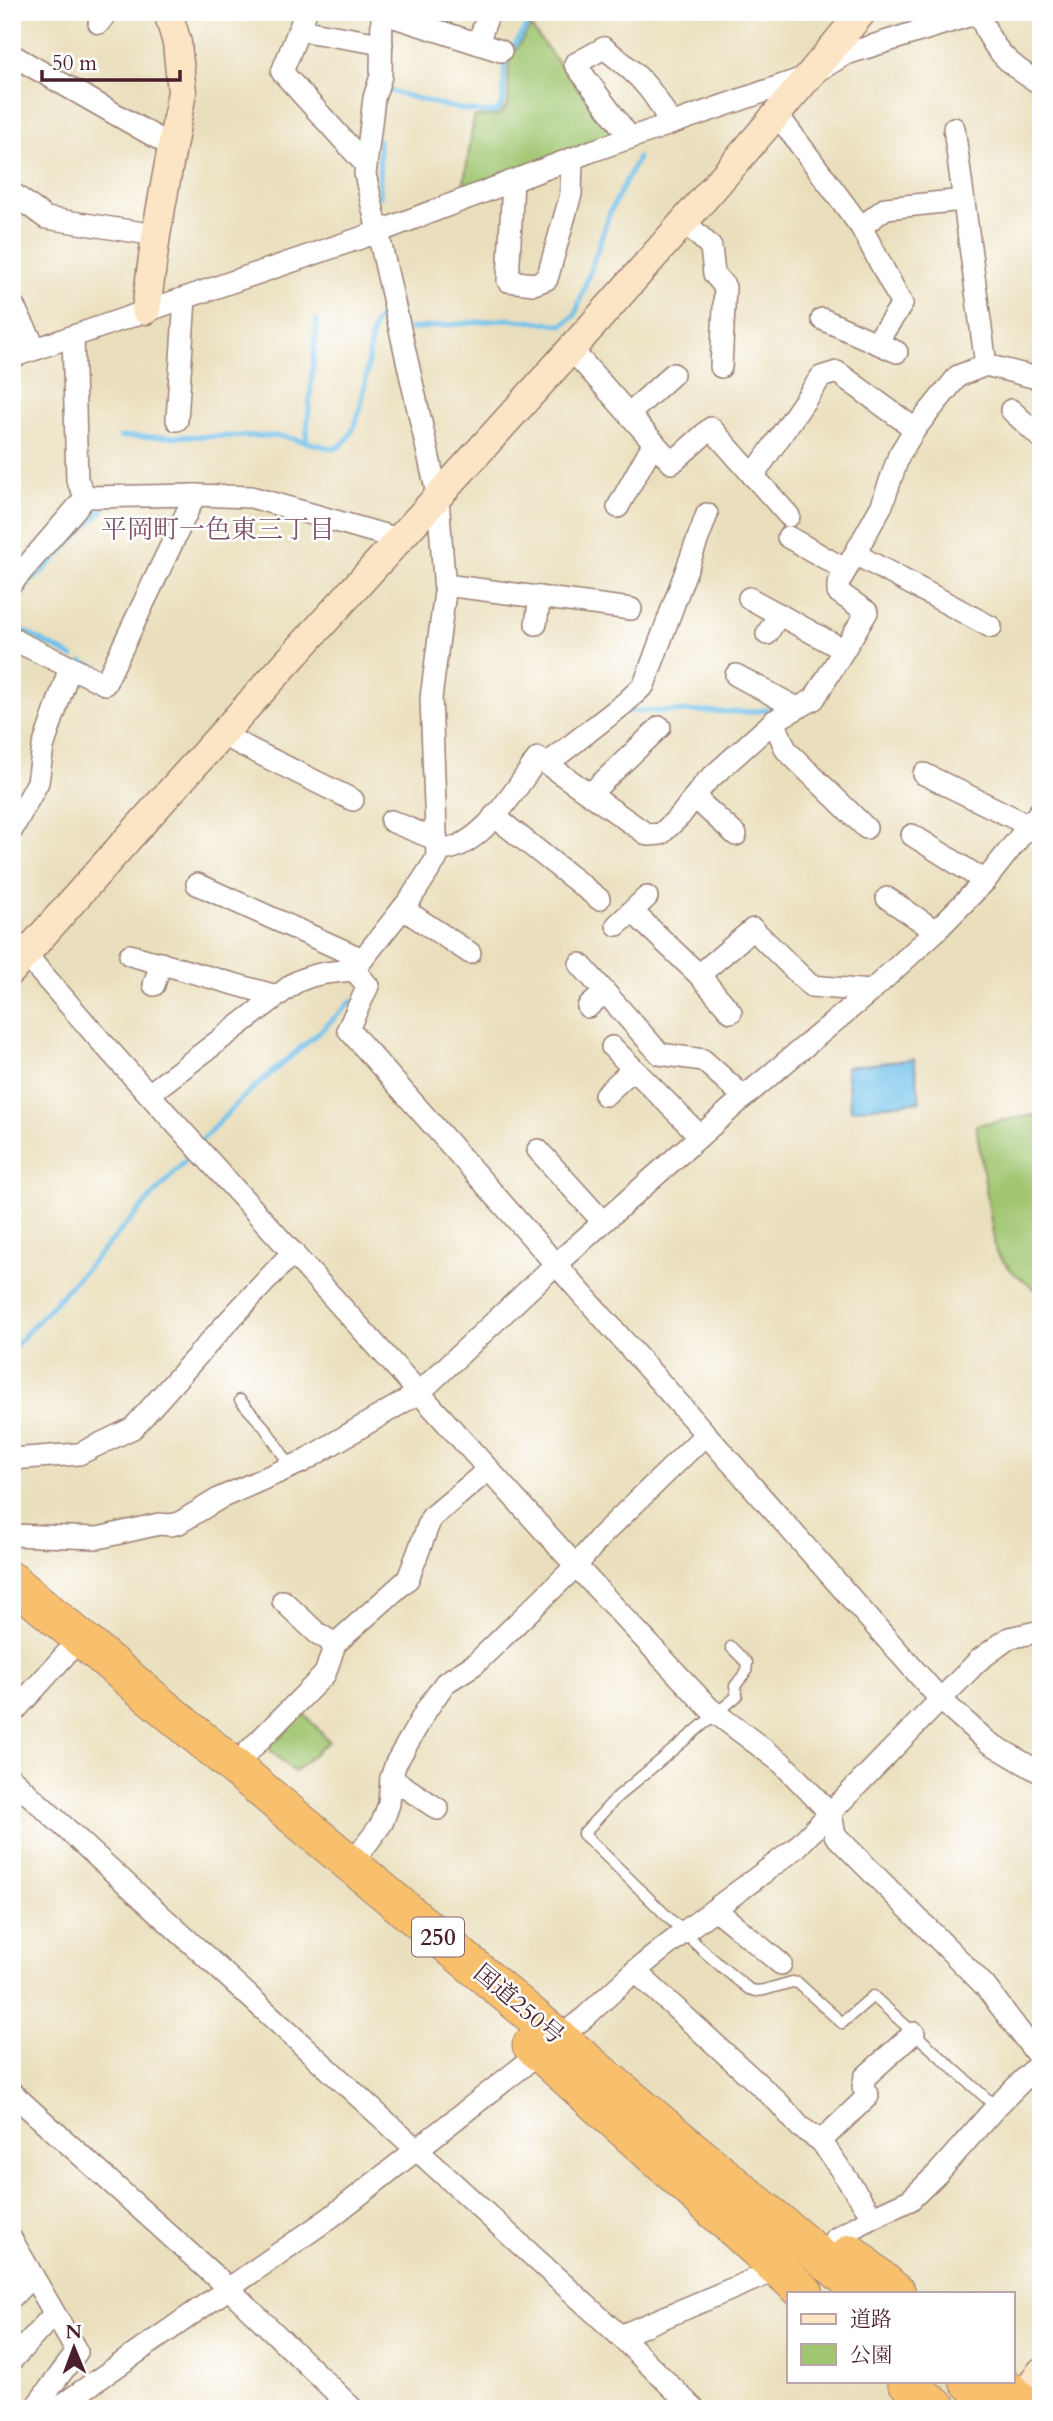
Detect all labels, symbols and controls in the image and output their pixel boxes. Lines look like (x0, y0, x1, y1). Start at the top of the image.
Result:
scale bar (42, 38, 180, 82)
text: 50 m (52, 49, 97, 78)
district label: 平岡町一色東三丁目 (101, 512, 335, 547)
road number: 250 (412, 1918, 464, 1956)
street label: 国道250号 (466, 1957, 571, 2052)
legend (787, 2292, 1014, 2382)
text: 道路 (850, 2305, 892, 2334)
north arrow (38, 2312, 108, 2382)
text: N (65, 2319, 83, 2345)
text: 公園 (850, 2341, 892, 2370)

